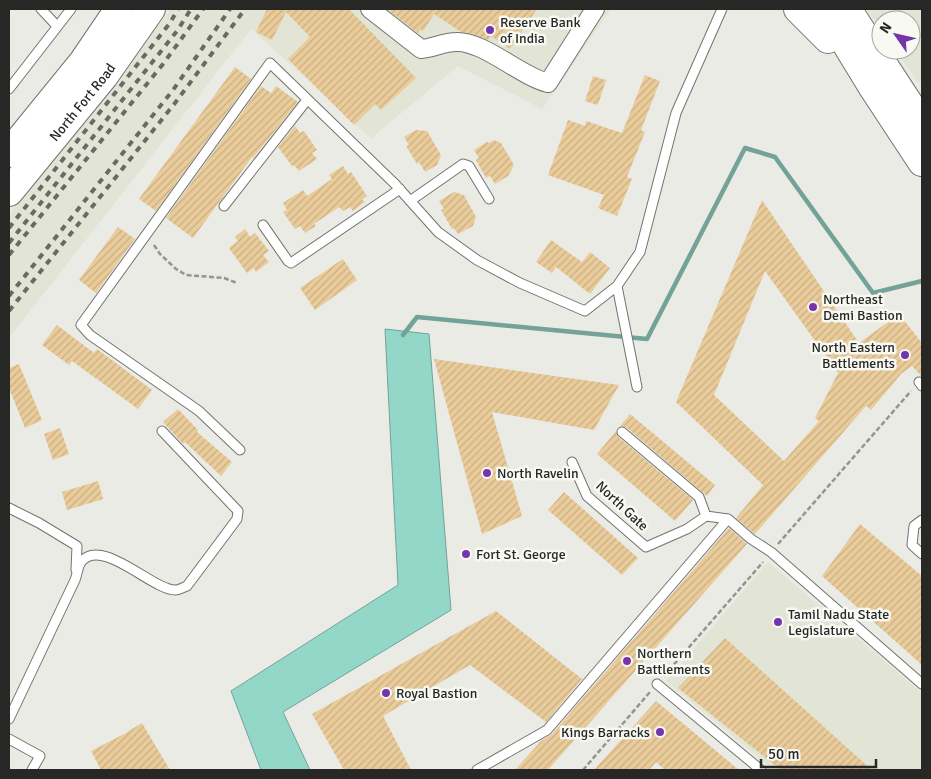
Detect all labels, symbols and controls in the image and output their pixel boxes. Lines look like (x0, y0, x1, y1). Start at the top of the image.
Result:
north arrow (871, 10, 921, 60)
place label: Reserve Bank of India (500, 14, 580, 47)
text: N (876, 19, 895, 37)
marker: Reserve Bank of India (484, 24, 496, 36)
street label: North Fort Road (46, 60, 119, 145)
place label: Northeast Demi Bastion (823, 291, 903, 324)
marker: Northeast Demi Bastion (807, 301, 819, 313)
place label: North Eastern Battlements (812, 339, 895, 372)
marker: North Eastern Battlements (899, 349, 911, 361)
place label: North Ravelin (497, 465, 579, 482)
marker: North Ravelin (481, 467, 493, 479)
street label: North Gate (592, 477, 652, 535)
place label: Fort St. George (476, 546, 566, 563)
marker: Fort St. George (460, 548, 472, 560)
place label: Tamil Nadu State Legislature (788, 606, 889, 639)
marker: Tamil Nadu State Legislature (772, 616, 784, 628)
place label: Northern Battlements (637, 645, 710, 678)
marker: Northern Battlements (621, 655, 633, 667)
place label: Royal Bastion (396, 685, 477, 702)
marker: Royal Bastion (380, 687, 392, 699)
place label: Kings Barracks (561, 724, 650, 741)
marker: Kings Barracks (654, 726, 666, 738)
scale bar (761, 736, 876, 768)
text: 50 m (768, 745, 799, 763)

